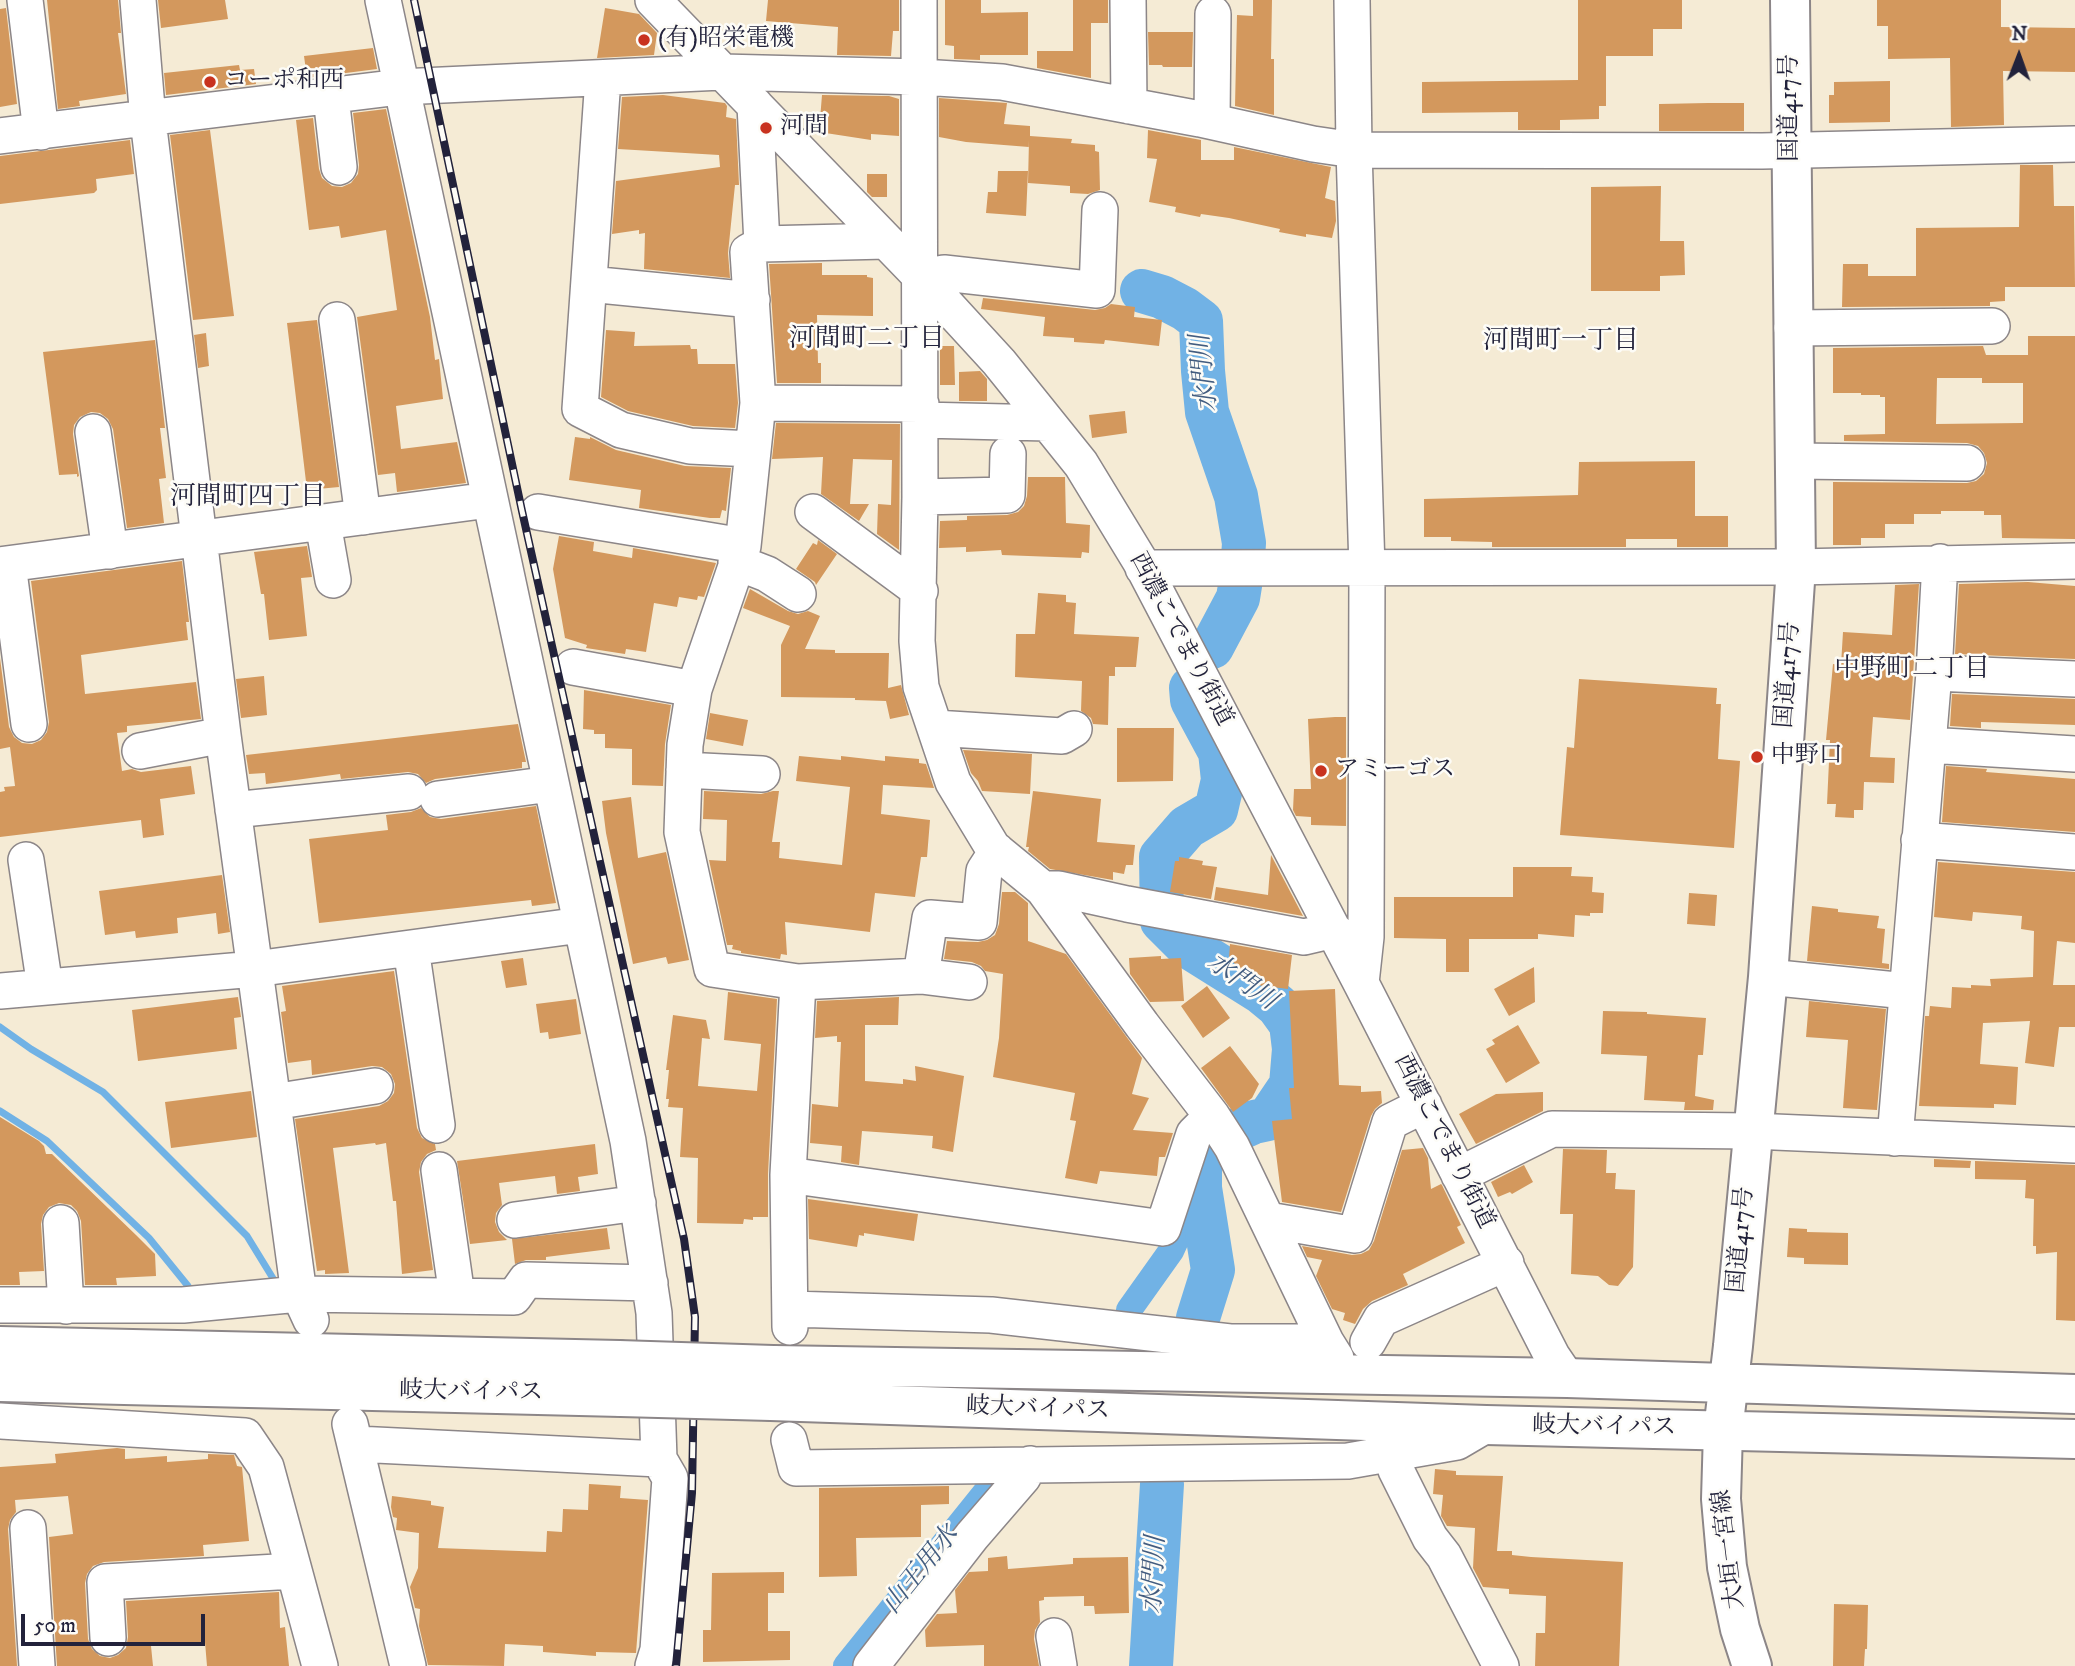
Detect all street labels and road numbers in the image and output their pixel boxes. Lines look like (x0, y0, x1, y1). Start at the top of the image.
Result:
street label: 国道417号 (1777, 54, 1805, 162)
street label: 西濃こでまり街道 (1122, 548, 1238, 732)
street label: 国道417号 (1771, 620, 1807, 730)
street label: 西濃こでまり街道 (1387, 1050, 1499, 1234)
street label: 国道417号 (1723, 1185, 1761, 1295)
street label: 岐大バイパス (399, 1377, 543, 1409)
street label: 岐大バイパス (966, 1393, 1110, 1427)
street label: 岐大バイパス (1532, 1412, 1676, 1444)
street label: 大垣一宮線 (1708, 1488, 1752, 1610)

